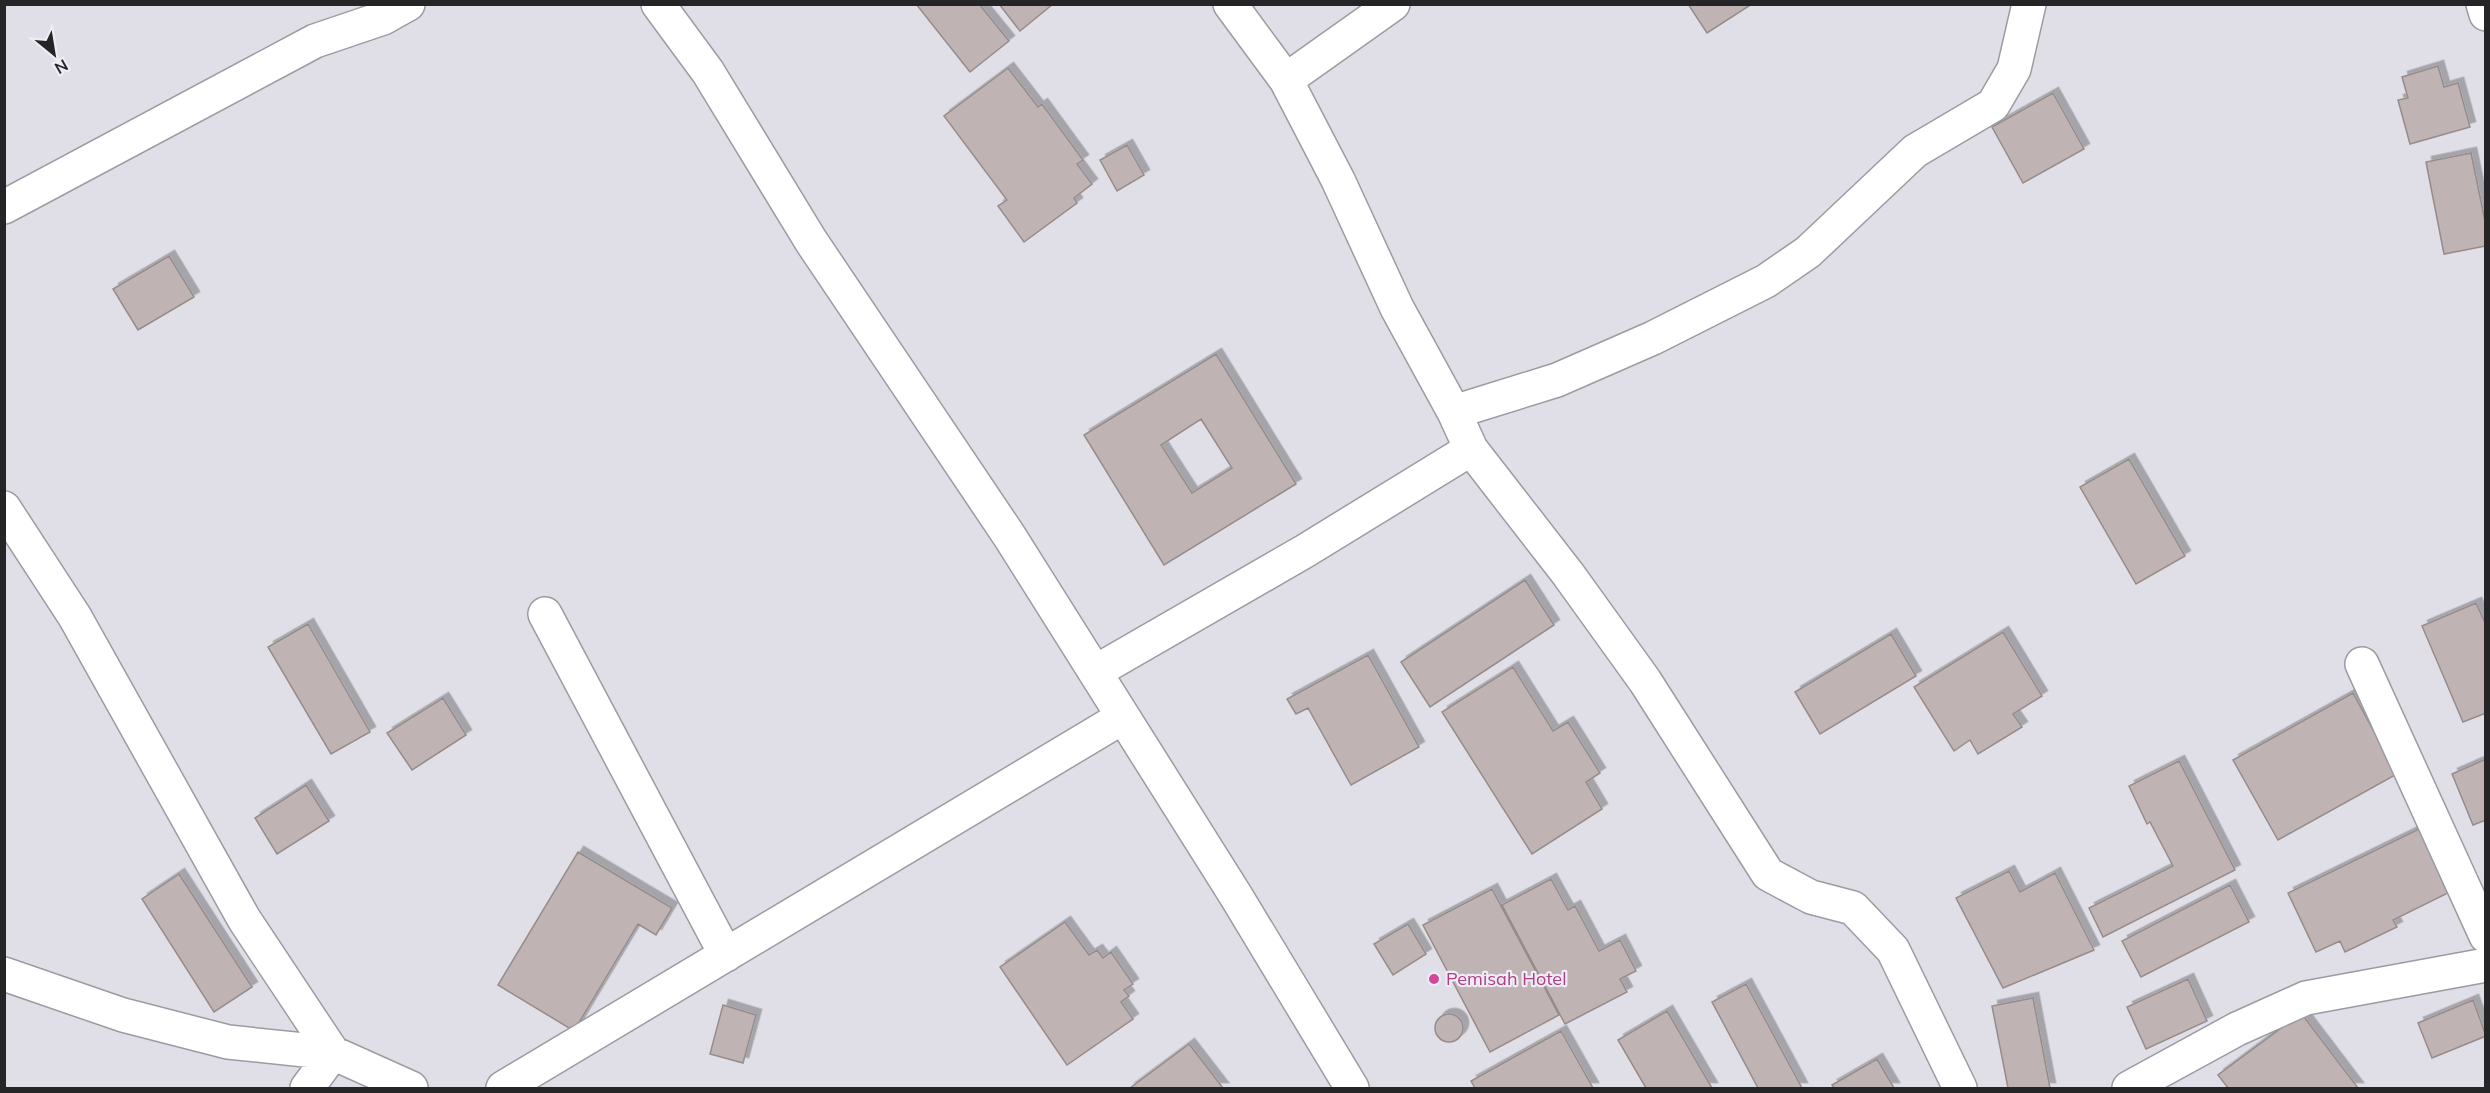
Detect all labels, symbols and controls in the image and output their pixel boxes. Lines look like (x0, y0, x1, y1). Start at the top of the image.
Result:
north arrow (24, 24, 84, 84)
text: N (51, 55, 72, 79)
place label: Pemisah Hotel (1446, 967, 1566, 990)
marker: Pemisah Hotel (1427, 972, 1441, 986)

